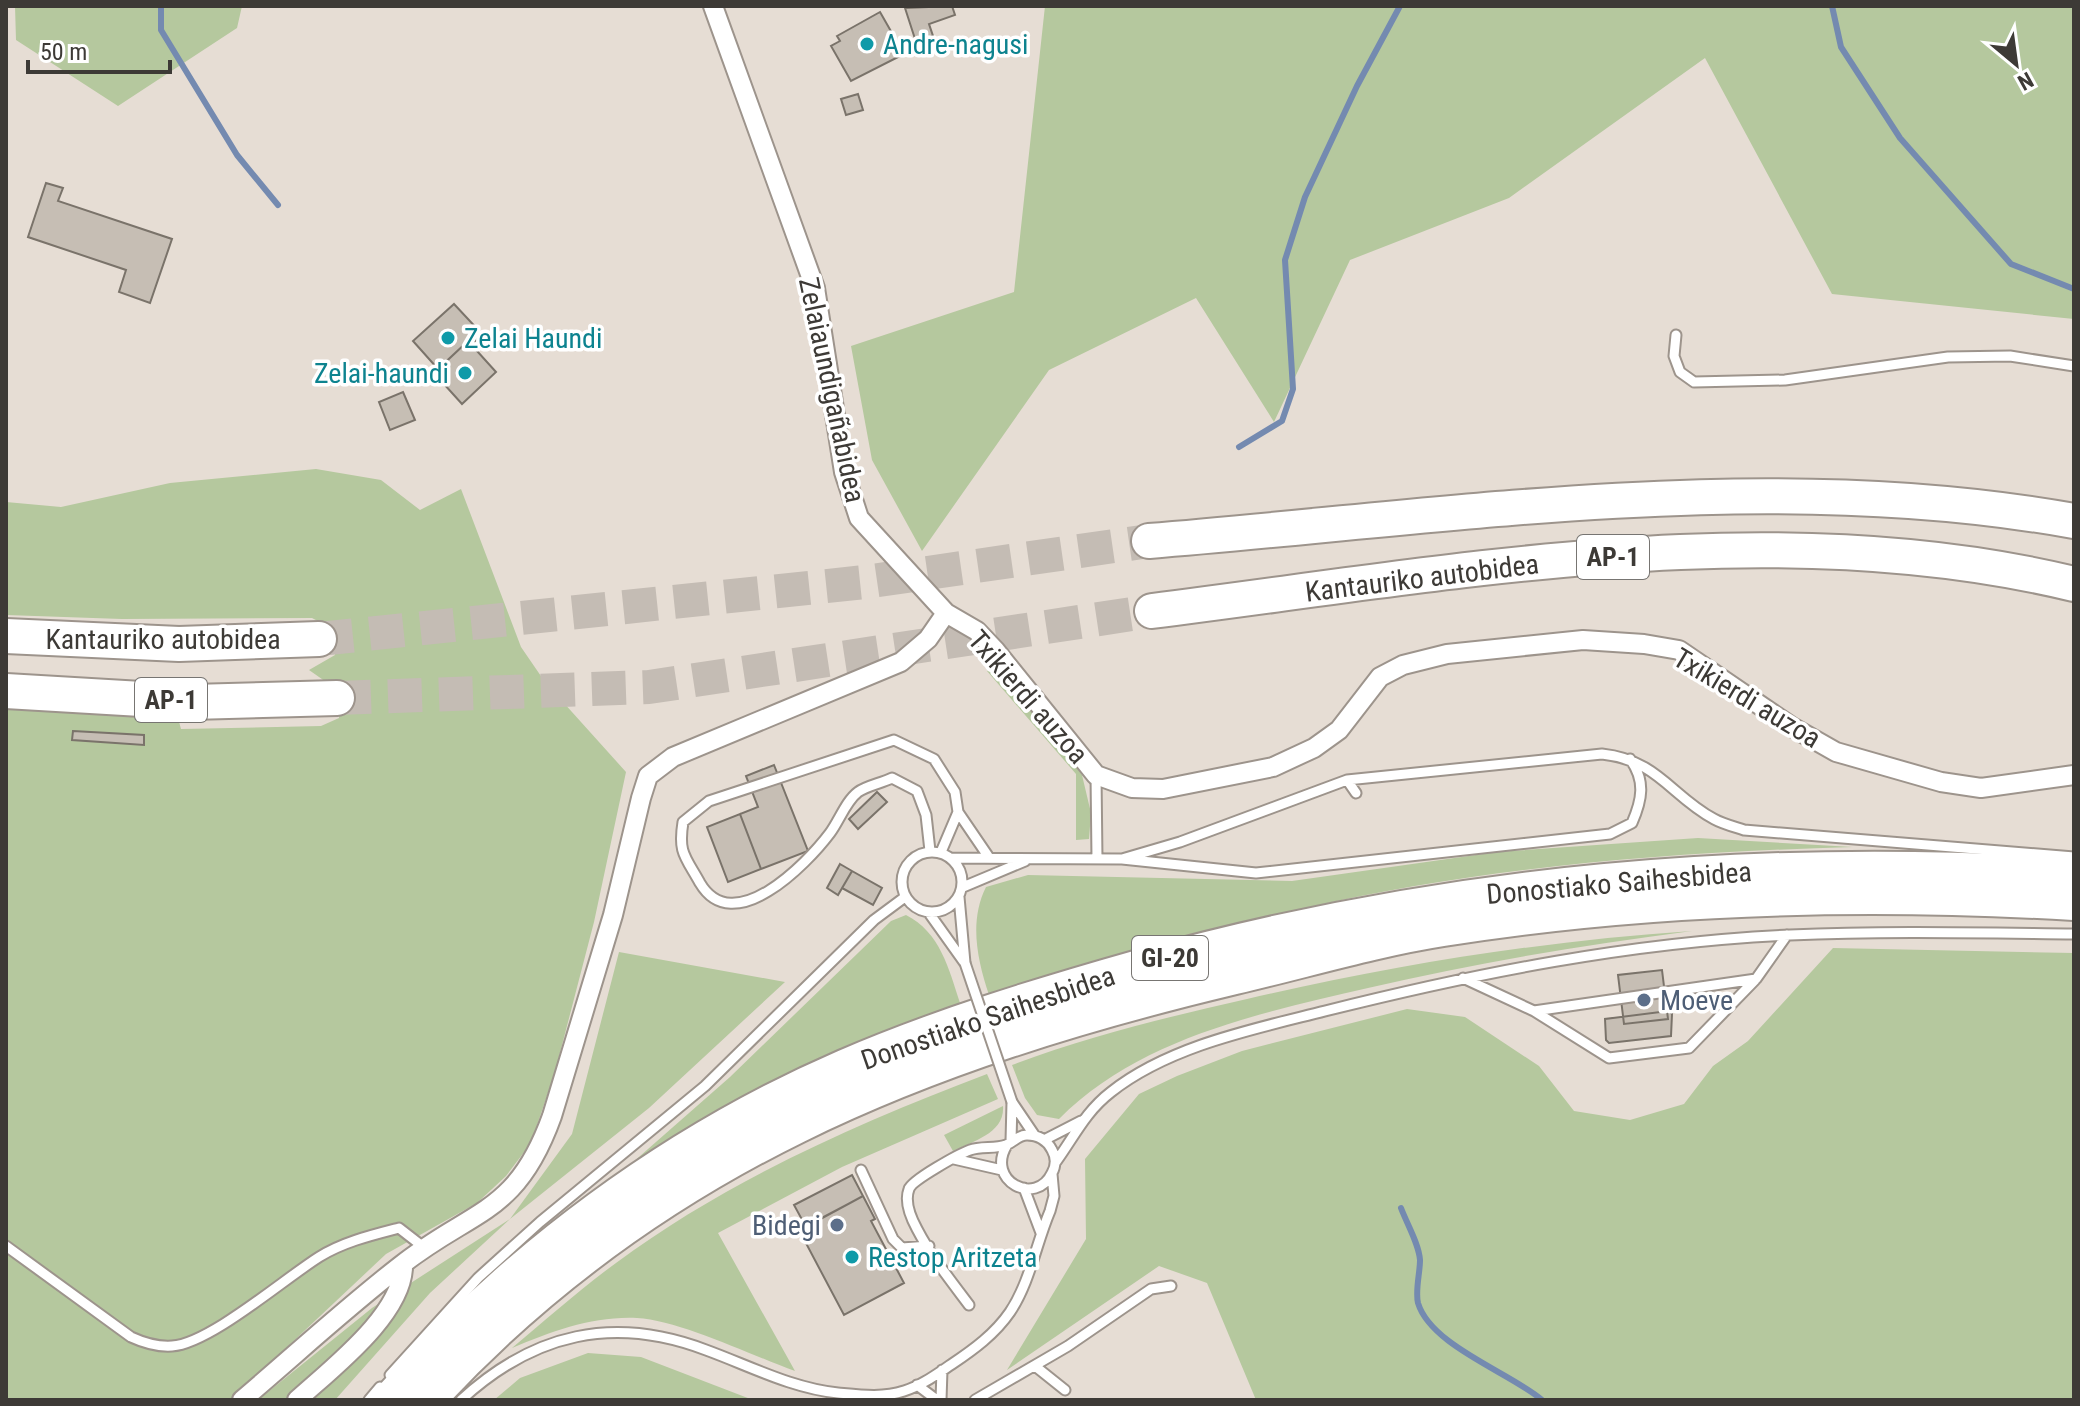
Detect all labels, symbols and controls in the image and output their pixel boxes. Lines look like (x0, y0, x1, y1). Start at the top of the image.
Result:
scale bar (28, 24, 170, 74)
north arrow (1976, 24, 2056, 104)
place label: Andre-nagusi (883, 28, 1028, 61)
marker: Andre-nagusi (858, 35, 876, 53)
text: 50 m (40, 38, 87, 66)
text: N (2013, 67, 2037, 95)
street label: Zelaiaundigañabidea (792, 274, 872, 506)
place label: Zelai Haundi (464, 322, 602, 355)
marker: Zelai Haundi (439, 329, 457, 347)
place label: Zelai-haundi (314, 357, 449, 390)
marker: Zelai-haundi (456, 364, 474, 382)
road number: AP-1 (1577, 535, 1649, 579)
street label: Kantauriko autobidea (1303, 547, 1541, 609)
street label: Kantauriko autobidea (45, 623, 281, 656)
street label: Txikierdi auzoa (961, 624, 1095, 770)
street label: Txikierdi auzoa (1667, 641, 1827, 755)
road number: AP-1 (135, 678, 207, 722)
street label: Donostiako Saihesbidea (1485, 855, 1753, 911)
road number: GI-20 (1132, 936, 1208, 980)
street label: Donostiako Saihesbidea (857, 959, 1119, 1077)
place label: Moeve (1660, 984, 1733, 1017)
marker: Moeve (1635, 991, 1653, 1009)
place label: Bidegi (752, 1209, 821, 1242)
marker: Bidegi (828, 1216, 846, 1234)
place label: Restop Aritzeta (868, 1241, 1037, 1274)
marker: Restop Aritzeta (843, 1248, 861, 1266)

